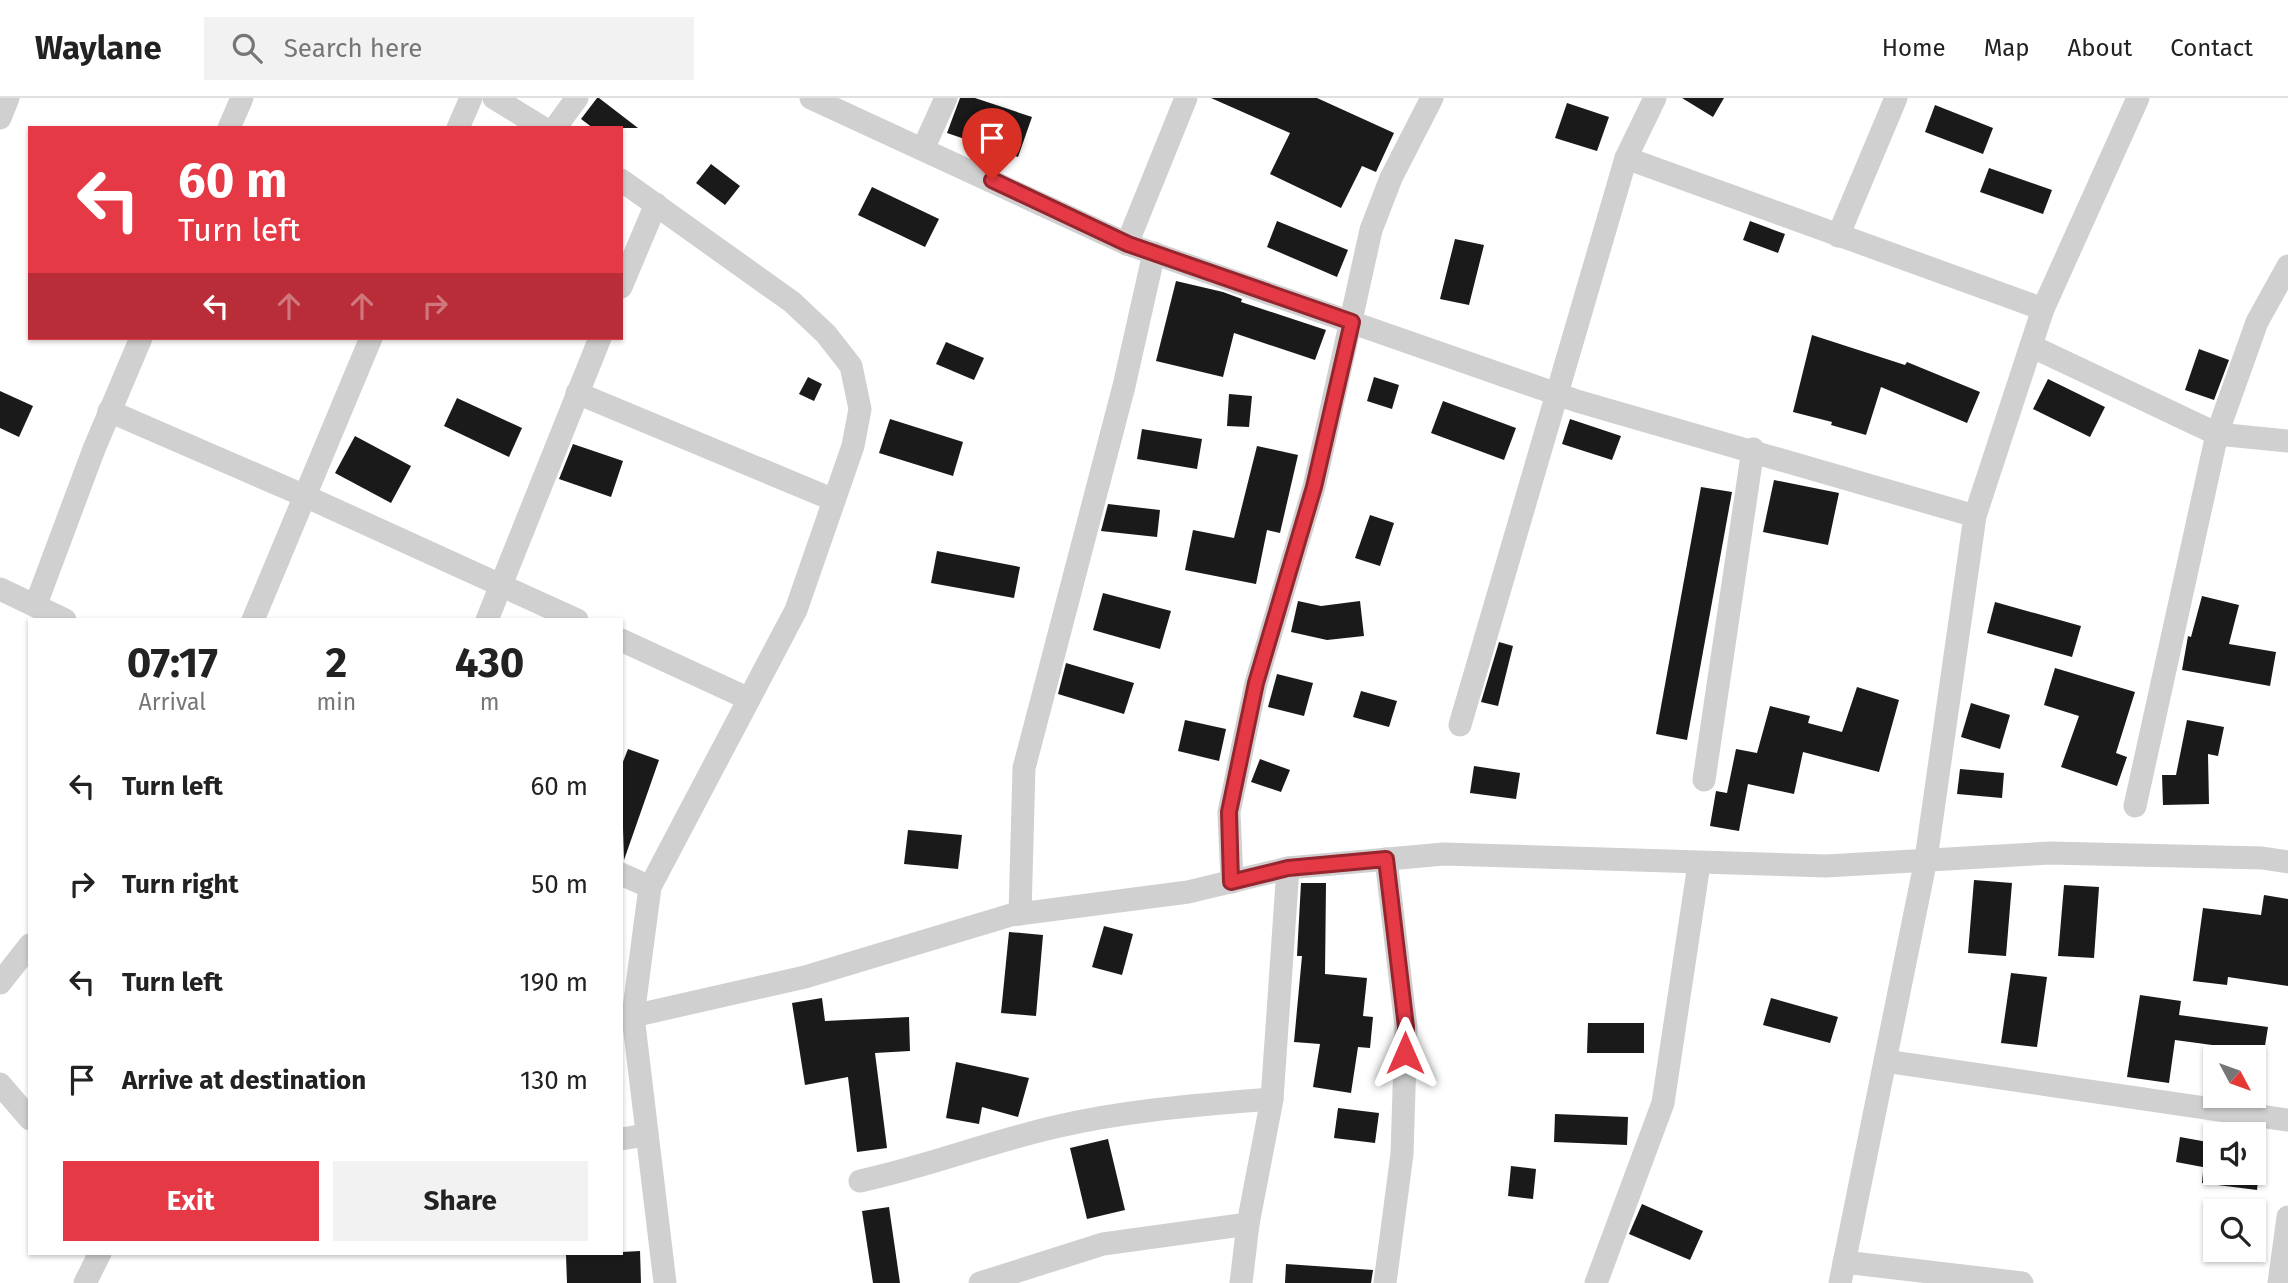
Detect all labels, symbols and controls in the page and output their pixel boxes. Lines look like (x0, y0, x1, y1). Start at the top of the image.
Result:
search box (204, 17, 694, 80)
text: Waylane (35, 28, 162, 68)
icon: search (228, 29, 266, 67)
text: Search here (284, 33, 423, 64)
text: Home (1882, 34, 1946, 62)
text: Map (1984, 34, 2030, 62)
text: About (2068, 34, 2132, 62)
text: Contact (2170, 34, 2253, 62)
pin (962, 108, 1022, 180)
icon: arrive (973, 119, 1011, 157)
text: 60 m (178, 151, 287, 210)
icon: left (63, 154, 154, 245)
text: Turn left (178, 211, 300, 249)
icon: left (197, 287, 235, 325)
icon: ahead (270, 287, 308, 325)
icon: ahead (343, 287, 381, 325)
icon: right (416, 287, 454, 325)
text: 07:17 (127, 638, 218, 688)
text: 2 (325, 638, 347, 688)
text: 430 (455, 638, 524, 688)
text: Arrival (139, 688, 206, 716)
text: min (317, 688, 356, 716)
text: m (480, 688, 499, 716)
icon: left (63, 767, 101, 805)
text: Turn left (122, 771, 223, 802)
text: 60 m (530, 771, 588, 802)
icon: right (63, 865, 101, 903)
text: Turn right (122, 869, 239, 900)
text: 50 m (531, 869, 588, 900)
icon: left (63, 963, 101, 1001)
text: Turn left (122, 967, 223, 998)
text: 190 m (519, 967, 588, 998)
position arrow (1368, 1016, 1442, 1090)
north arrow (2203, 1045, 2266, 1108)
map controls (2203, 1045, 2266, 1262)
icon: arrive (63, 1061, 101, 1099)
text: Arrive at destination (122, 1065, 366, 1096)
text: 130 m (520, 1065, 588, 1096)
button: sound (2203, 1122, 2266, 1185)
button: Exit (63, 1161, 319, 1241)
button: Share (333, 1161, 588, 1241)
button: search (2203, 1199, 2266, 1262)

